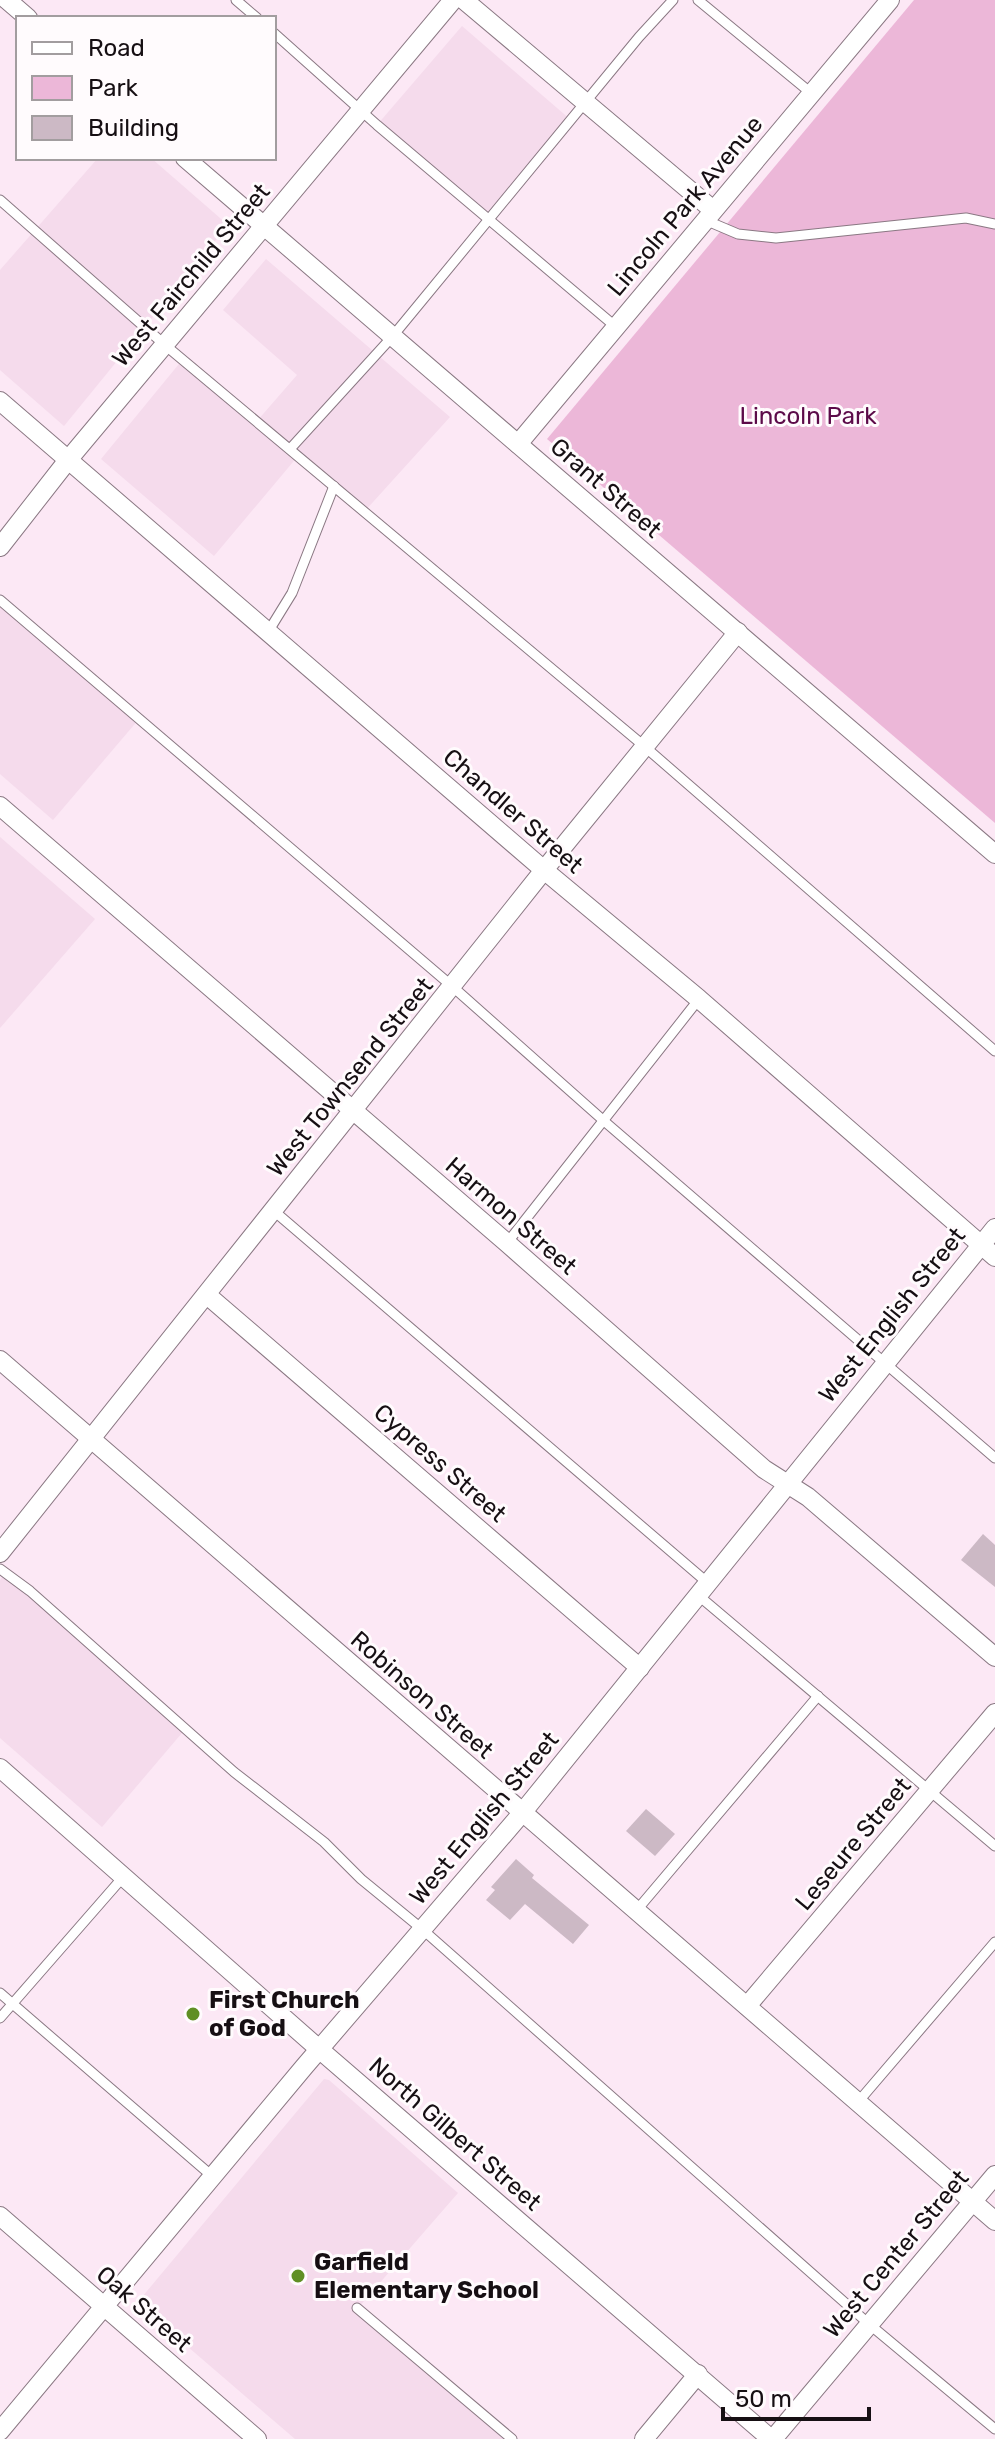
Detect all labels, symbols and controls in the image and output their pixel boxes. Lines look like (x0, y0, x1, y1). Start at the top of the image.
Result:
legend (16, 16, 276, 160)
text: Road (88, 34, 145, 62)
text: Park (88, 74, 139, 102)
street label: Lincoln Park Avenue (602, 110, 768, 302)
text: Building (88, 114, 179, 142)
street label: West Fairchild Street (106, 178, 276, 372)
park label: Lincoln Park (739, 402, 877, 430)
street label: Grant Street (545, 432, 667, 544)
street label: Chandler Street (437, 743, 589, 879)
street label: West Townsend Street (261, 972, 439, 1182)
street label: Harmon Street (440, 1151, 582, 1281)
street label: West English Street (813, 1222, 971, 1408)
street label: Cypress Street (368, 1398, 512, 1528)
street label: Robinson Street (345, 1625, 499, 1765)
street label: West English Street (404, 1726, 564, 1910)
street label: Leseure Street (789, 1772, 917, 1916)
place label: First Church of God (209, 1986, 360, 2042)
marker: First Church of God (184, 2005, 202, 2023)
street label: North Gilbert Street (363, 2052, 547, 2216)
street label: West Center Street (818, 2165, 974, 2343)
place label: Garfield Elementary School (314, 2248, 539, 2304)
street label: Oak Street (91, 2260, 197, 2358)
marker: Garfield Elementary School (289, 2267, 307, 2285)
scale bar (723, 2371, 869, 2421)
text: 50 m (735, 2385, 792, 2413)

